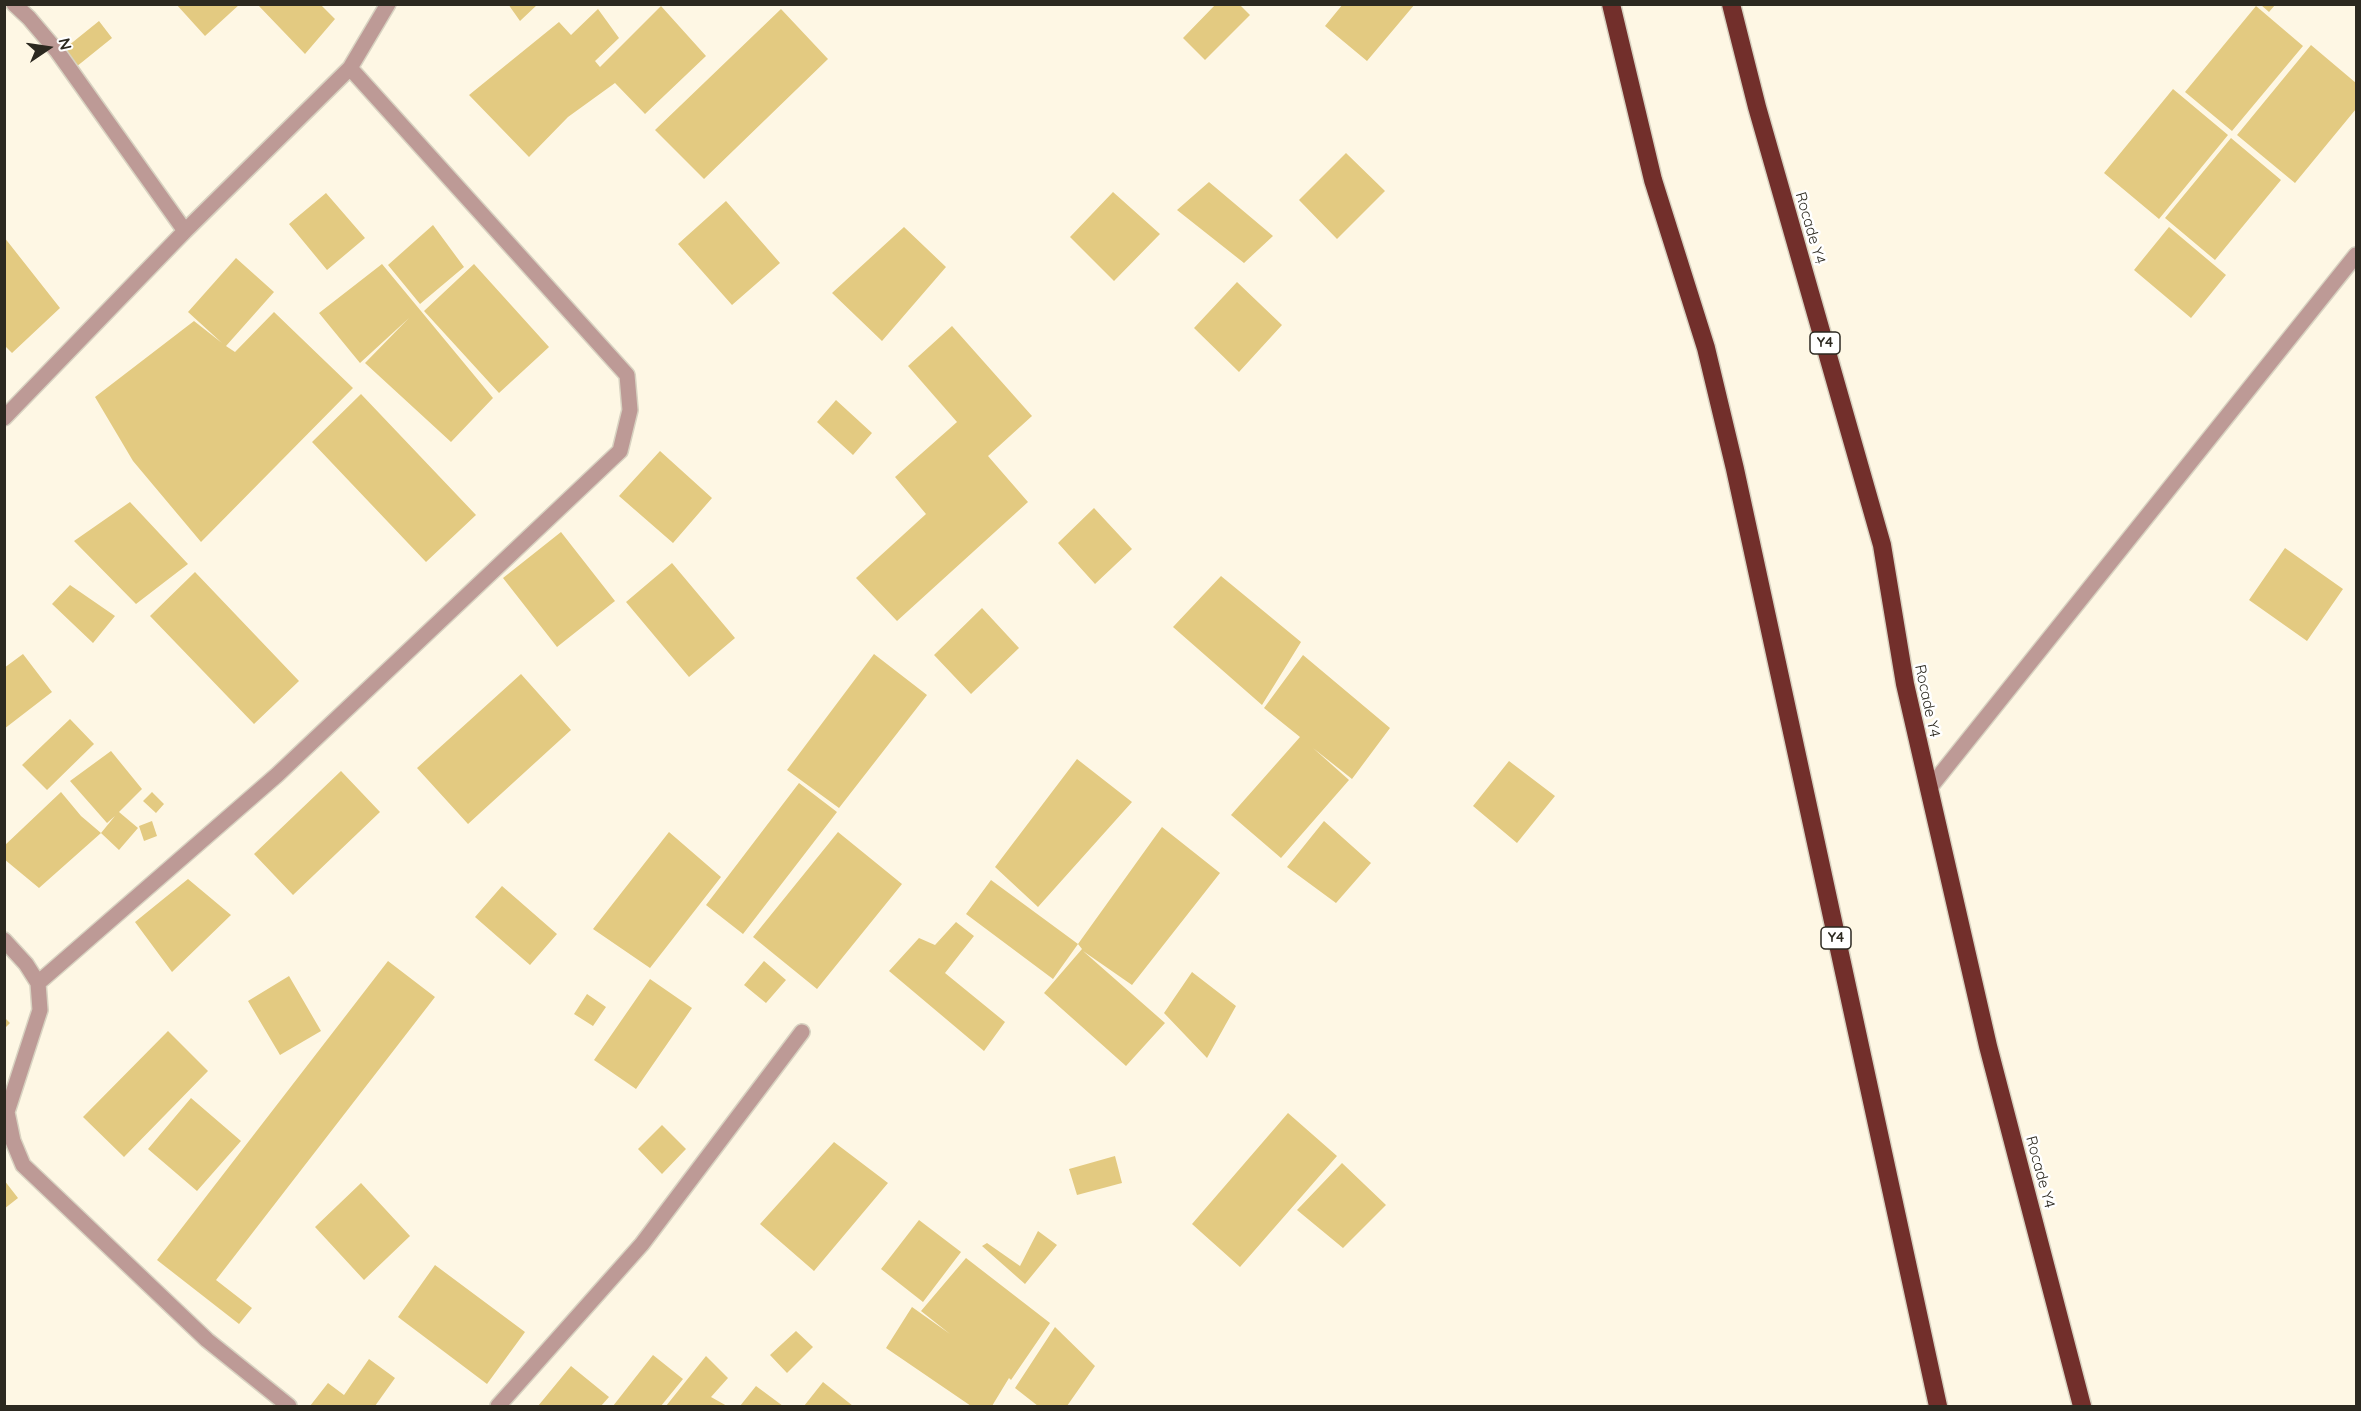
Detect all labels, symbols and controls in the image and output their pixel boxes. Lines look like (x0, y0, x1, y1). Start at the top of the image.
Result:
north arrow (18, 18, 78, 78)
text: N (54, 36, 77, 52)
street label: Rocade Y4 (1791, 190, 1829, 266)
road number: Y4 (1810, 332, 1840, 354)
street label: Rocade Y4 (1911, 663, 1943, 739)
road number: Y4 (1821, 927, 1851, 949)
street label: Rocade Y4 (2022, 1134, 2058, 1210)

